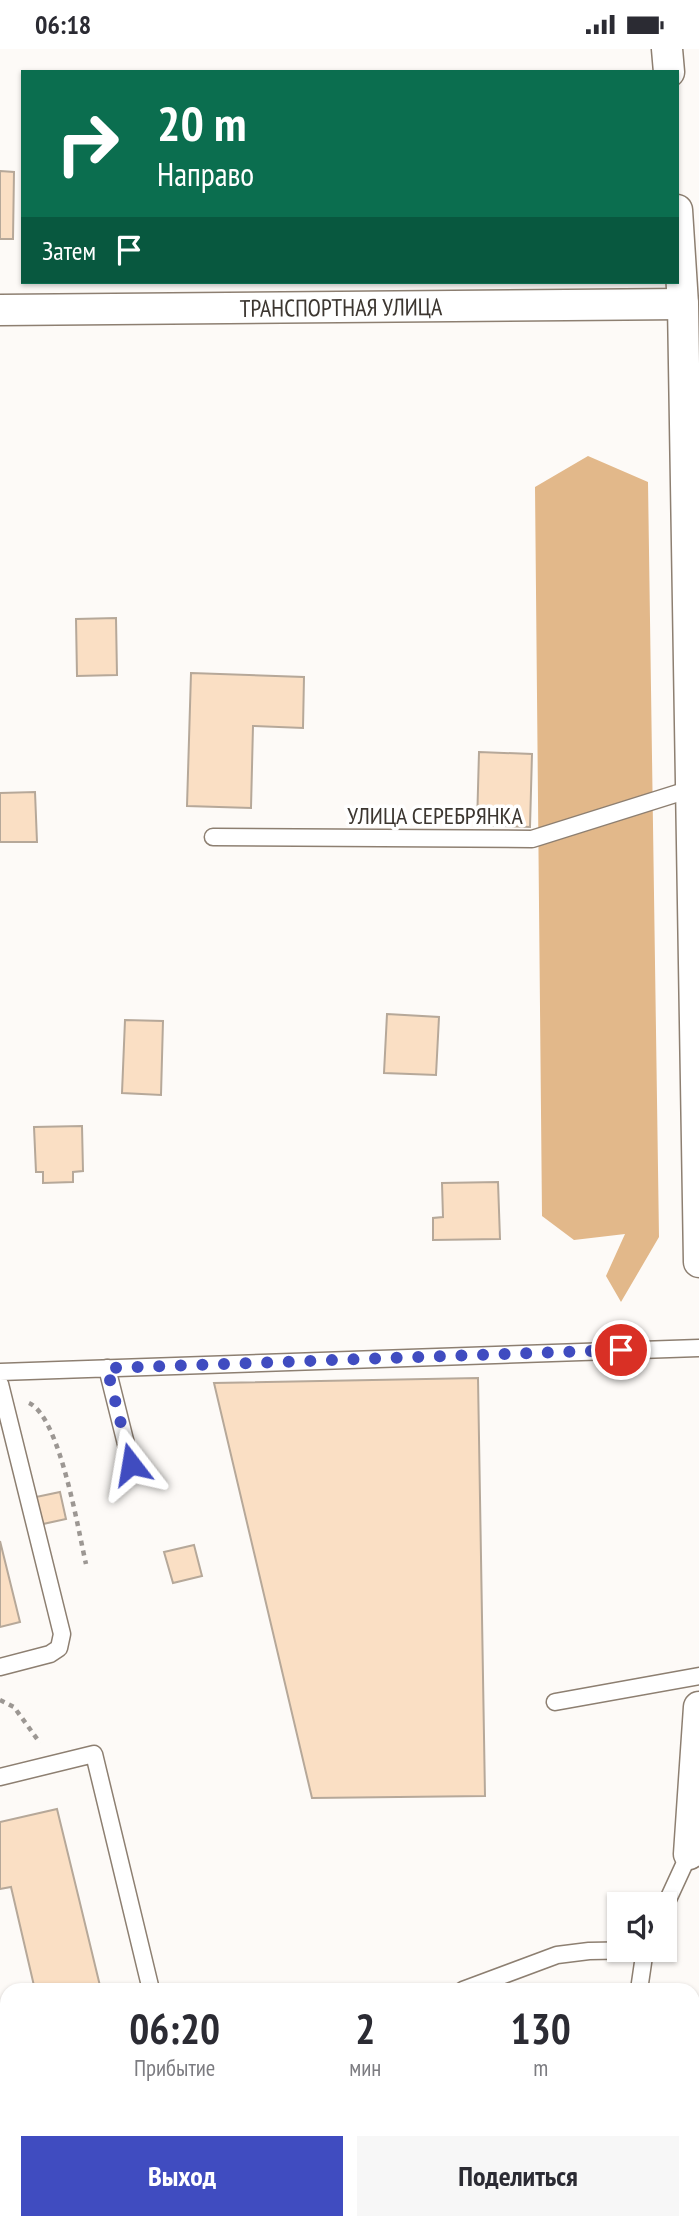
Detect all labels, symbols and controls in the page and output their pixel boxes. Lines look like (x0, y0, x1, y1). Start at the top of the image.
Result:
text: 06:18 (35, 8, 91, 41)
text: 20 m (157, 91, 246, 155)
icon: right (42, 98, 133, 189)
text: Направо (157, 153, 254, 195)
icon: arrive (110, 231, 148, 269)
text: Затем (42, 234, 96, 267)
street label: ТРАНСПОРТНАЯ УЛИЦА (239, 291, 443, 323)
street label: УЛИЦА СЕРЕБРЯНКА (347, 800, 523, 831)
pin (591, 1320, 651, 1380)
icon: arrive (602, 1331, 640, 1369)
position arrow (94, 1427, 168, 1501)
map controls (607, 1892, 677, 1962)
button: sound (607, 1892, 677, 1962)
text: 06:20 (129, 2001, 220, 2056)
text: 2 (355, 2001, 375, 2056)
text: 130 (511, 2001, 571, 2056)
text: Прибытие (134, 2053, 215, 2082)
text: мин (349, 2053, 381, 2082)
text: m (533, 2053, 548, 2082)
button: Выход (21, 2136, 343, 2216)
button: Поделиться (357, 2136, 679, 2216)

